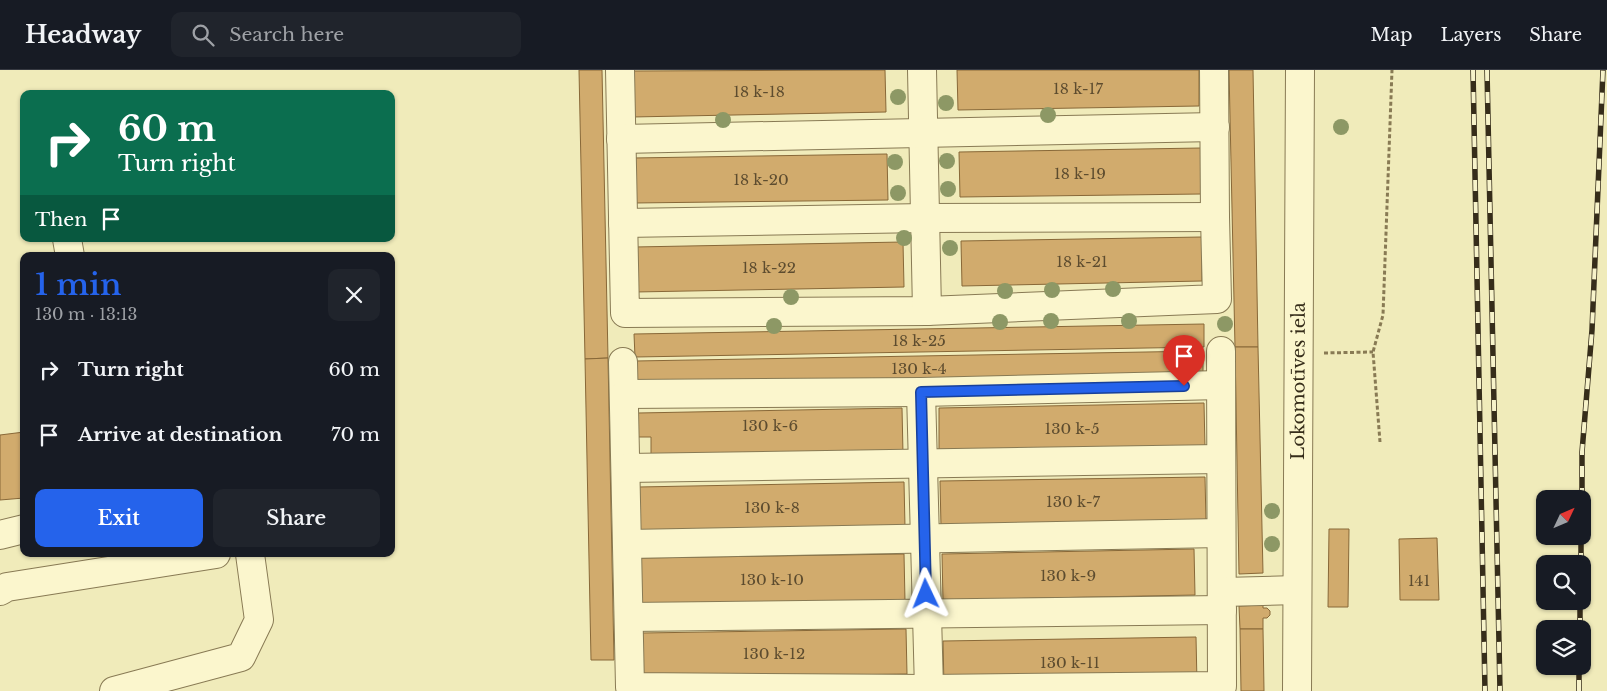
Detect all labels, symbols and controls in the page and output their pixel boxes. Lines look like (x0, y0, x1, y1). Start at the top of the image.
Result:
search box (171, 12, 521, 57)
text: Headway (25, 20, 141, 49)
icon: search (189, 21, 217, 49)
text: Search here (229, 23, 344, 46)
text: Map (1371, 24, 1412, 46)
text: Layers (1440, 24, 1501, 46)
text: Share (1529, 24, 1582, 46)
house number: 18 k-17 (1053, 79, 1103, 98)
house number: 18 k-18 (733, 82, 785, 101)
text: 60 m (118, 107, 216, 150)
icon: right (35, 110, 100, 175)
text: Turn right (118, 150, 236, 177)
house number: 18 k-19 (1054, 164, 1106, 183)
house number: 18 k-20 (733, 170, 789, 189)
icon: arrive (97, 205, 125, 233)
text: Then (35, 208, 87, 231)
house number: 18 k-21 (1056, 252, 1108, 271)
house number: 18 k-22 (742, 258, 796, 277)
text: 1 min (35, 266, 121, 303)
button: close (328, 269, 380, 321)
street label: Lokomotīves iela (1287, 302, 1310, 460)
text: 130 m · 13:13 (35, 304, 137, 324)
house number: 18 k-25 (892, 331, 946, 350)
pin (1163, 335, 1205, 386)
icon: arrive (1170, 342, 1198, 370)
icon: right (35, 356, 63, 384)
text: Turn right (78, 358, 184, 381)
text: 60 m (328, 358, 380, 381)
house number: 130 k-4 (891, 359, 947, 378)
house number: 130 k-6 (742, 416, 798, 435)
house number: 130 k-5 (1044, 419, 1100, 438)
icon: arrive (35, 421, 63, 449)
text: Arrive at destination (78, 423, 282, 446)
text: 70 m (331, 423, 380, 446)
button: Exit (35, 489, 203, 547)
button: Share (213, 489, 380, 547)
north arrow (1536, 490, 1591, 545)
map controls (1536, 490, 1591, 675)
house number: 130 k-7 (1046, 492, 1100, 511)
house number: 130 k-8 (744, 498, 800, 517)
button: search (1536, 555, 1591, 610)
house number: 130 k-9 (1040, 566, 1096, 585)
position arrow (899, 567, 951, 619)
house number: 130 k-10 (740, 570, 804, 589)
house number: 141 (1408, 571, 1430, 590)
button: layers (1536, 620, 1591, 675)
house number: 130 k-12 (743, 644, 805, 663)
house number: 130 k-11 (1040, 653, 1100, 672)

